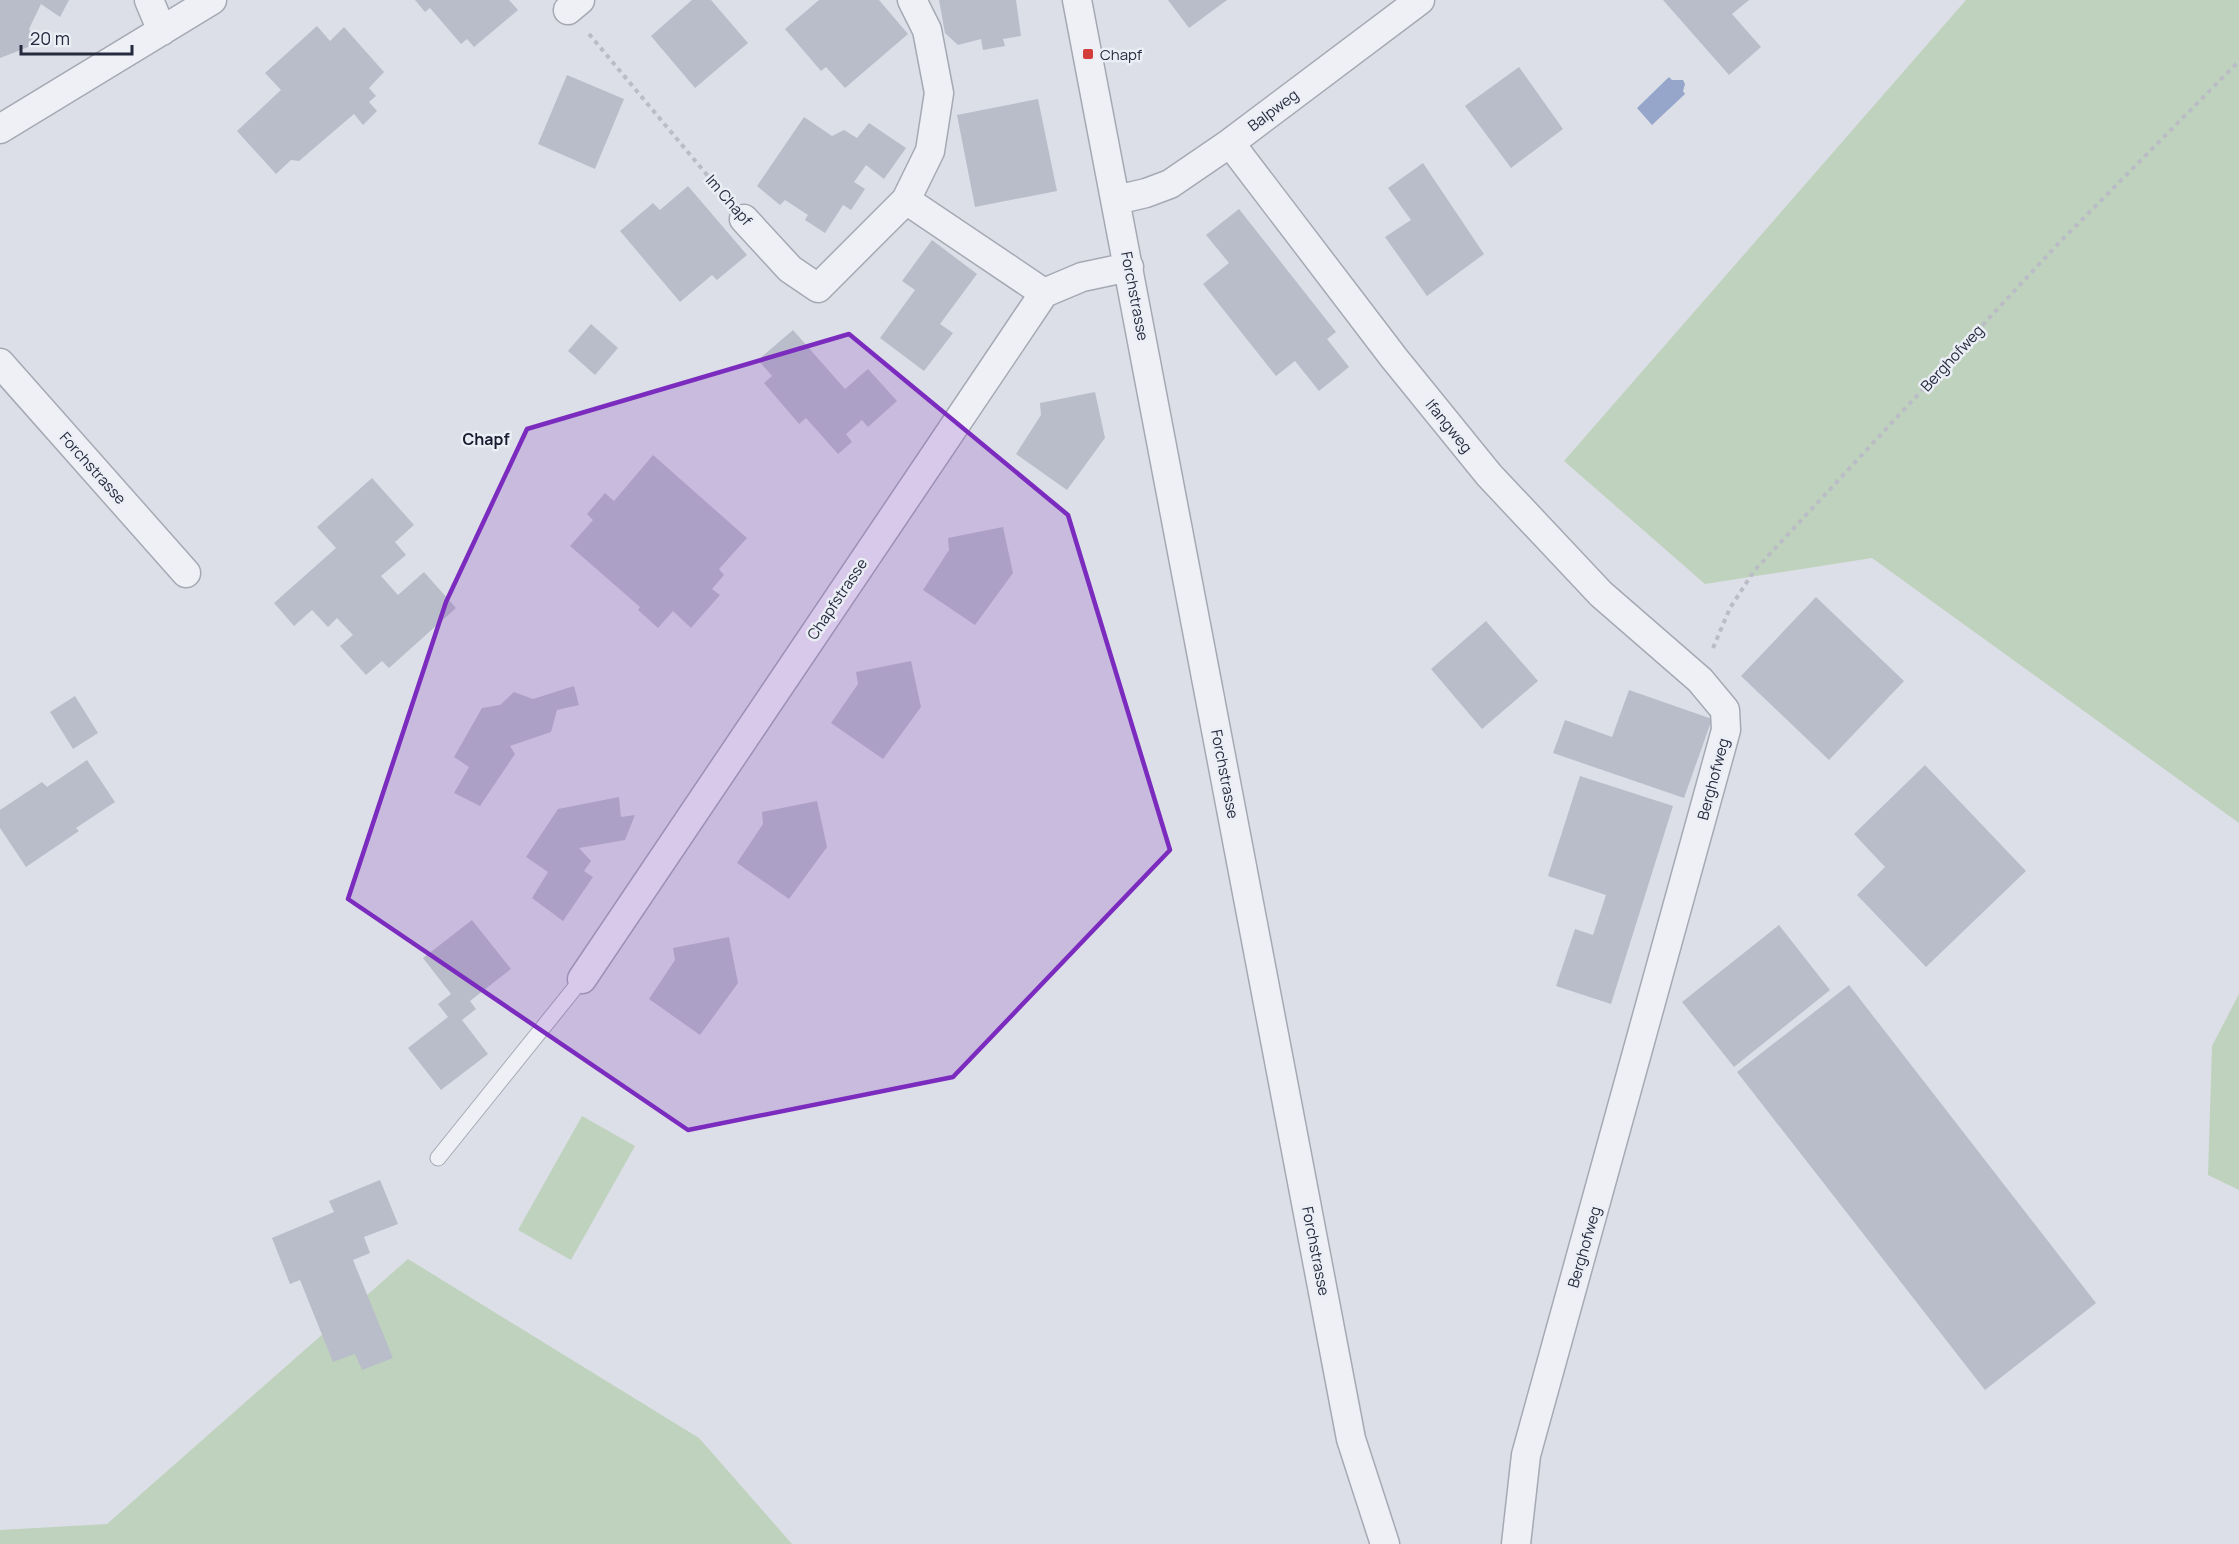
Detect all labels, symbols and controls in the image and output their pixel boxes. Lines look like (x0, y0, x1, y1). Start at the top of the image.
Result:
scale bar (21, 18, 132, 56)
text: 20 m (30, 26, 70, 50)
place label: Chapf (1100, 44, 1143, 65)
marker: Chapf (1081, 47, 1095, 61)
street label: Balpweg (1243, 84, 1303, 136)
street label: Im Chapf (701, 170, 758, 231)
street label: Forchstrasse (1116, 250, 1154, 343)
street label: Berghofweg (1916, 320, 1988, 396)
street label: Ifangweg (1421, 395, 1477, 457)
street label: Forchstrasse (55, 427, 131, 509)
district label: Chapf (463, 428, 509, 450)
street label: Chapfstrasse (802, 554, 872, 644)
street label: Forchstrasse (1206, 728, 1244, 821)
street label: Berghofweg (1692, 736, 1734, 822)
street label: Berghofweg (1562, 1204, 1606, 1290)
street label: Forchstrasse (1297, 1205, 1335, 1298)

